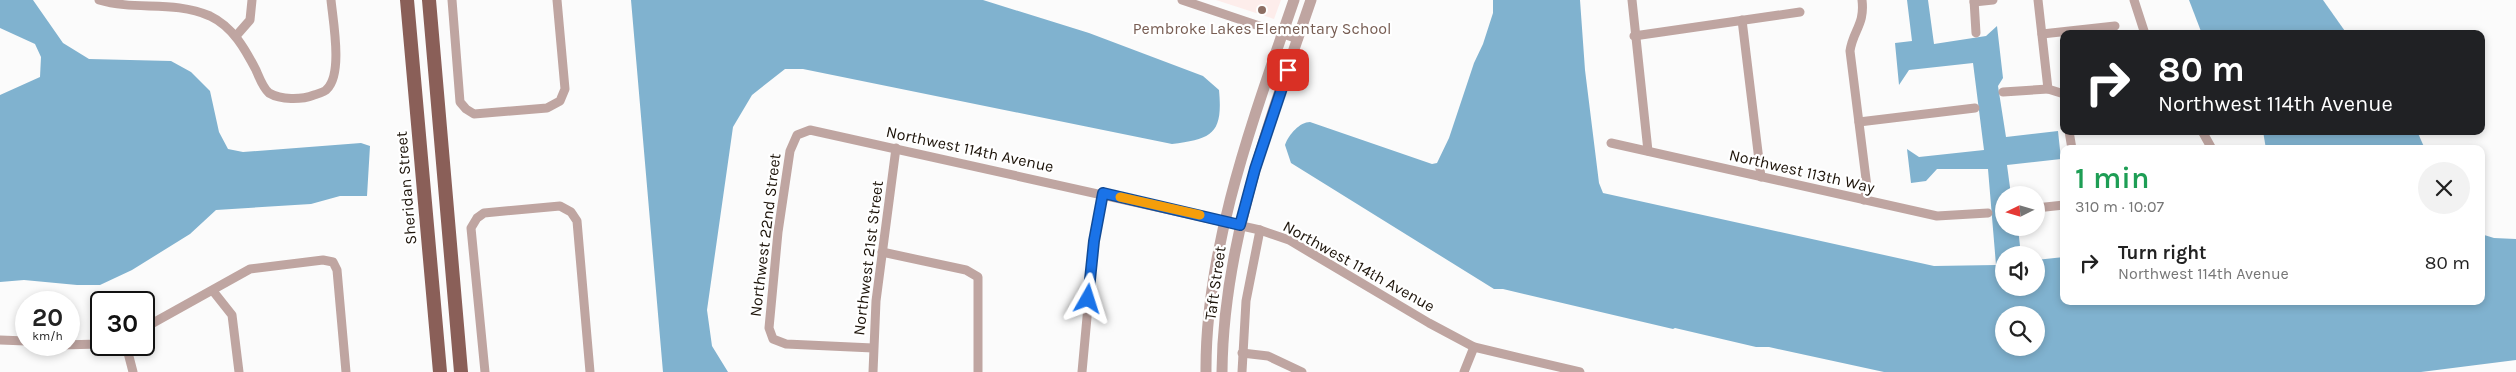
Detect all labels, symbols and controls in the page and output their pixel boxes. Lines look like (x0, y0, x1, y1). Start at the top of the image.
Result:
marker: Pembroke Lakes Elementary School (1256, 4, 1268, 16)
place label: Pembroke Lakes Elementary School (1133, 19, 1391, 38)
pin (1267, 49, 1309, 91)
text: 80 m (2158, 49, 2245, 90)
icon: right (2075, 50, 2140, 115)
icon: arrive (1274, 56, 1302, 84)
text: Northwest 114th Avenue (2158, 91, 2393, 117)
street label: Northwest 114th Avenue (884, 122, 1056, 176)
street label: Sheridan Street (392, 131, 420, 245)
street label: Northwest 113th Way (1727, 145, 1877, 197)
street label: Northwest 22nd Street (746, 152, 784, 318)
text: 1 min (2075, 160, 2149, 196)
button: close (2418, 162, 2470, 214)
street label: Northwest 21st Street (849, 179, 887, 337)
north arrow (1995, 186, 2045, 236)
map controls (1995, 186, 2045, 356)
text: 310 m · 10:07 (2075, 197, 2164, 216)
street label: Northwest 114th Avenue (1280, 216, 1438, 316)
text: Turn right (2118, 242, 2207, 264)
street label: Taft Street (1200, 245, 1230, 321)
button: sound (1995, 246, 2045, 296)
icon: right (2075, 249, 2103, 277)
text: 80 m (2425, 252, 2470, 274)
text: Northwest 114th Avenue (2118, 264, 2289, 283)
position arrow (1061, 272, 1113, 324)
speed limit sign: 30 (90, 291, 155, 356)
text: 20 (32, 303, 63, 332)
button: search (1995, 306, 2045, 356)
text: km/h (32, 329, 63, 343)

